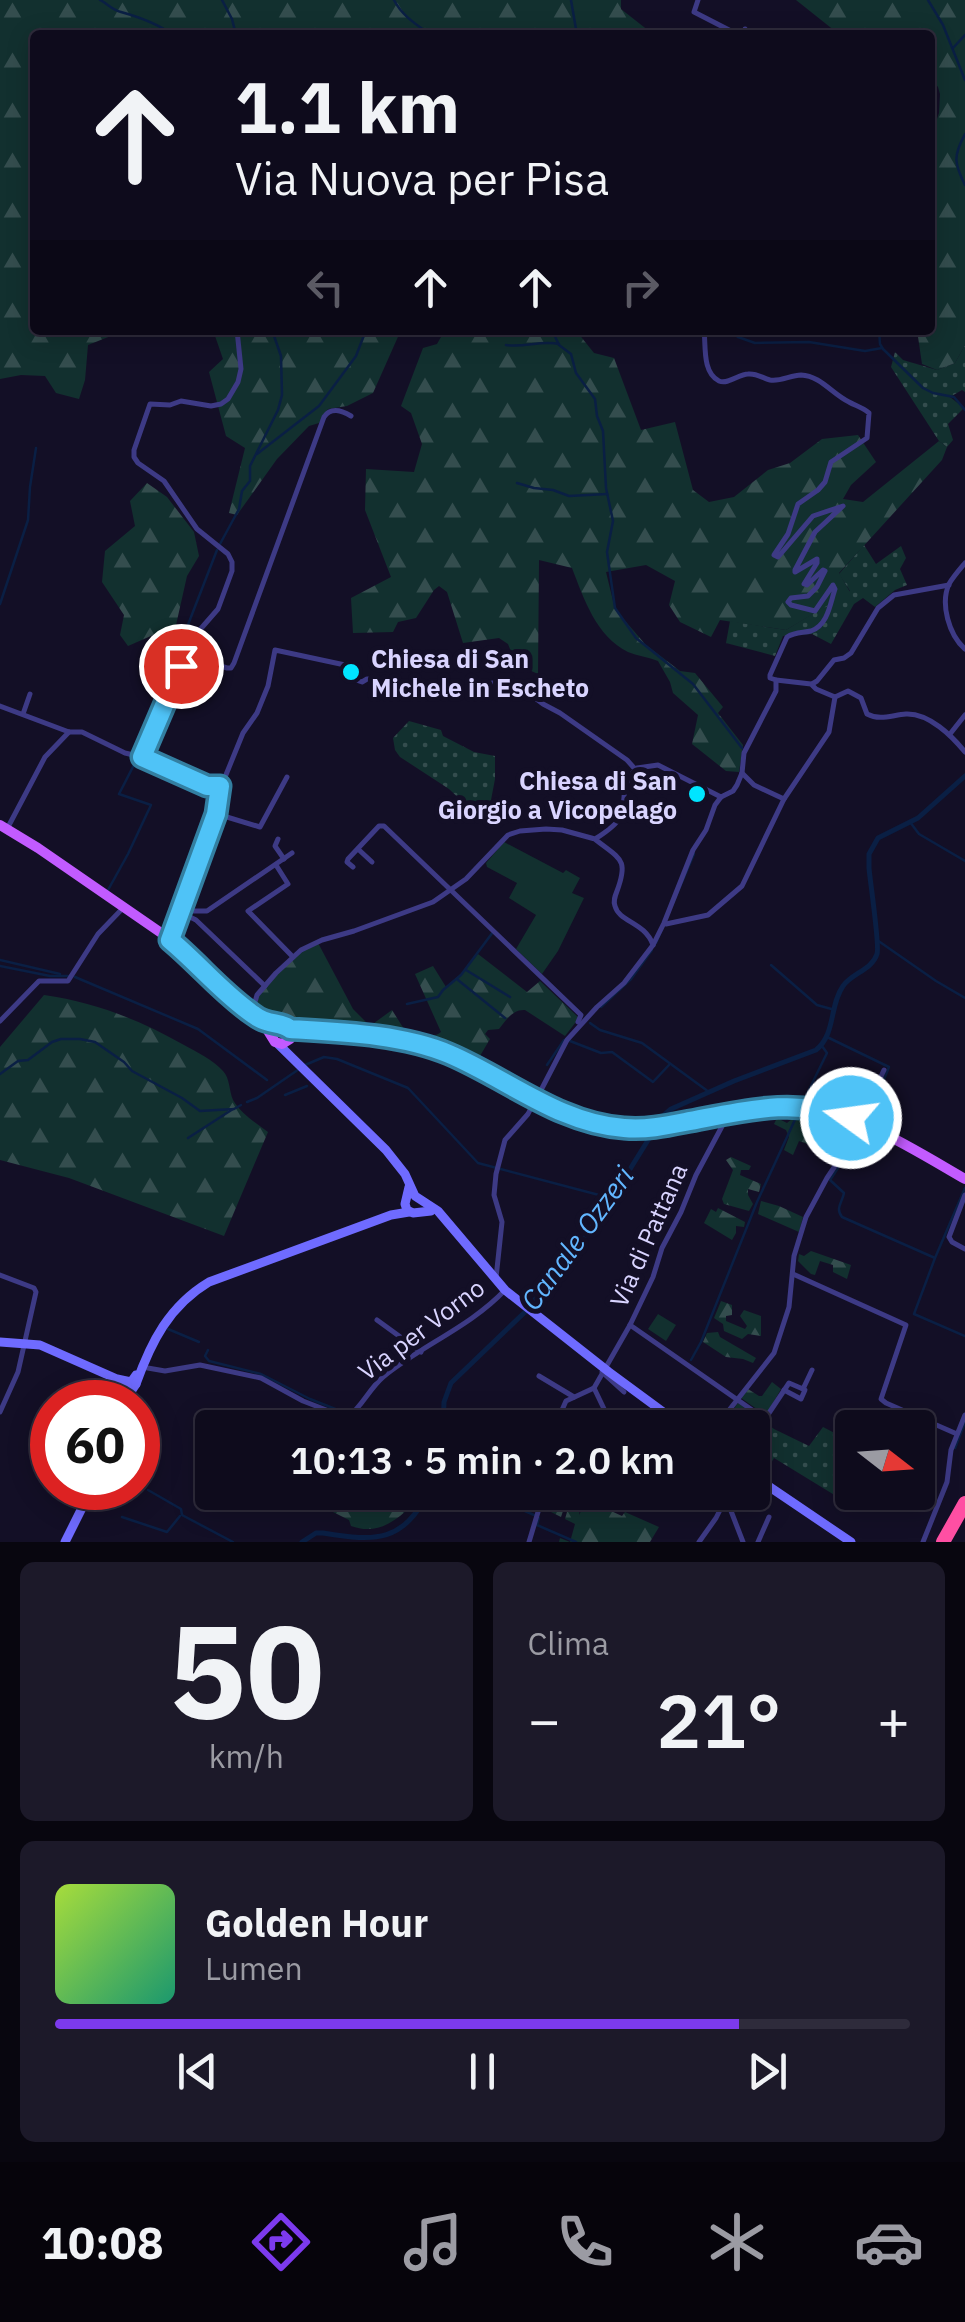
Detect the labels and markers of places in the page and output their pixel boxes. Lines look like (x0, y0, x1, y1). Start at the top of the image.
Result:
pin (139, 624, 224, 709)
place label: Chiesa di San Michele in Escheto (371, 642, 589, 704)
marker: Chiesa di San Michele in Escheto (340, 661, 362, 683)
place label: Chiesa di San Giorgio a Vicopelago (438, 764, 677, 826)
marker: Chiesa di San Giorgio a Vicopelago (686, 783, 708, 805)

